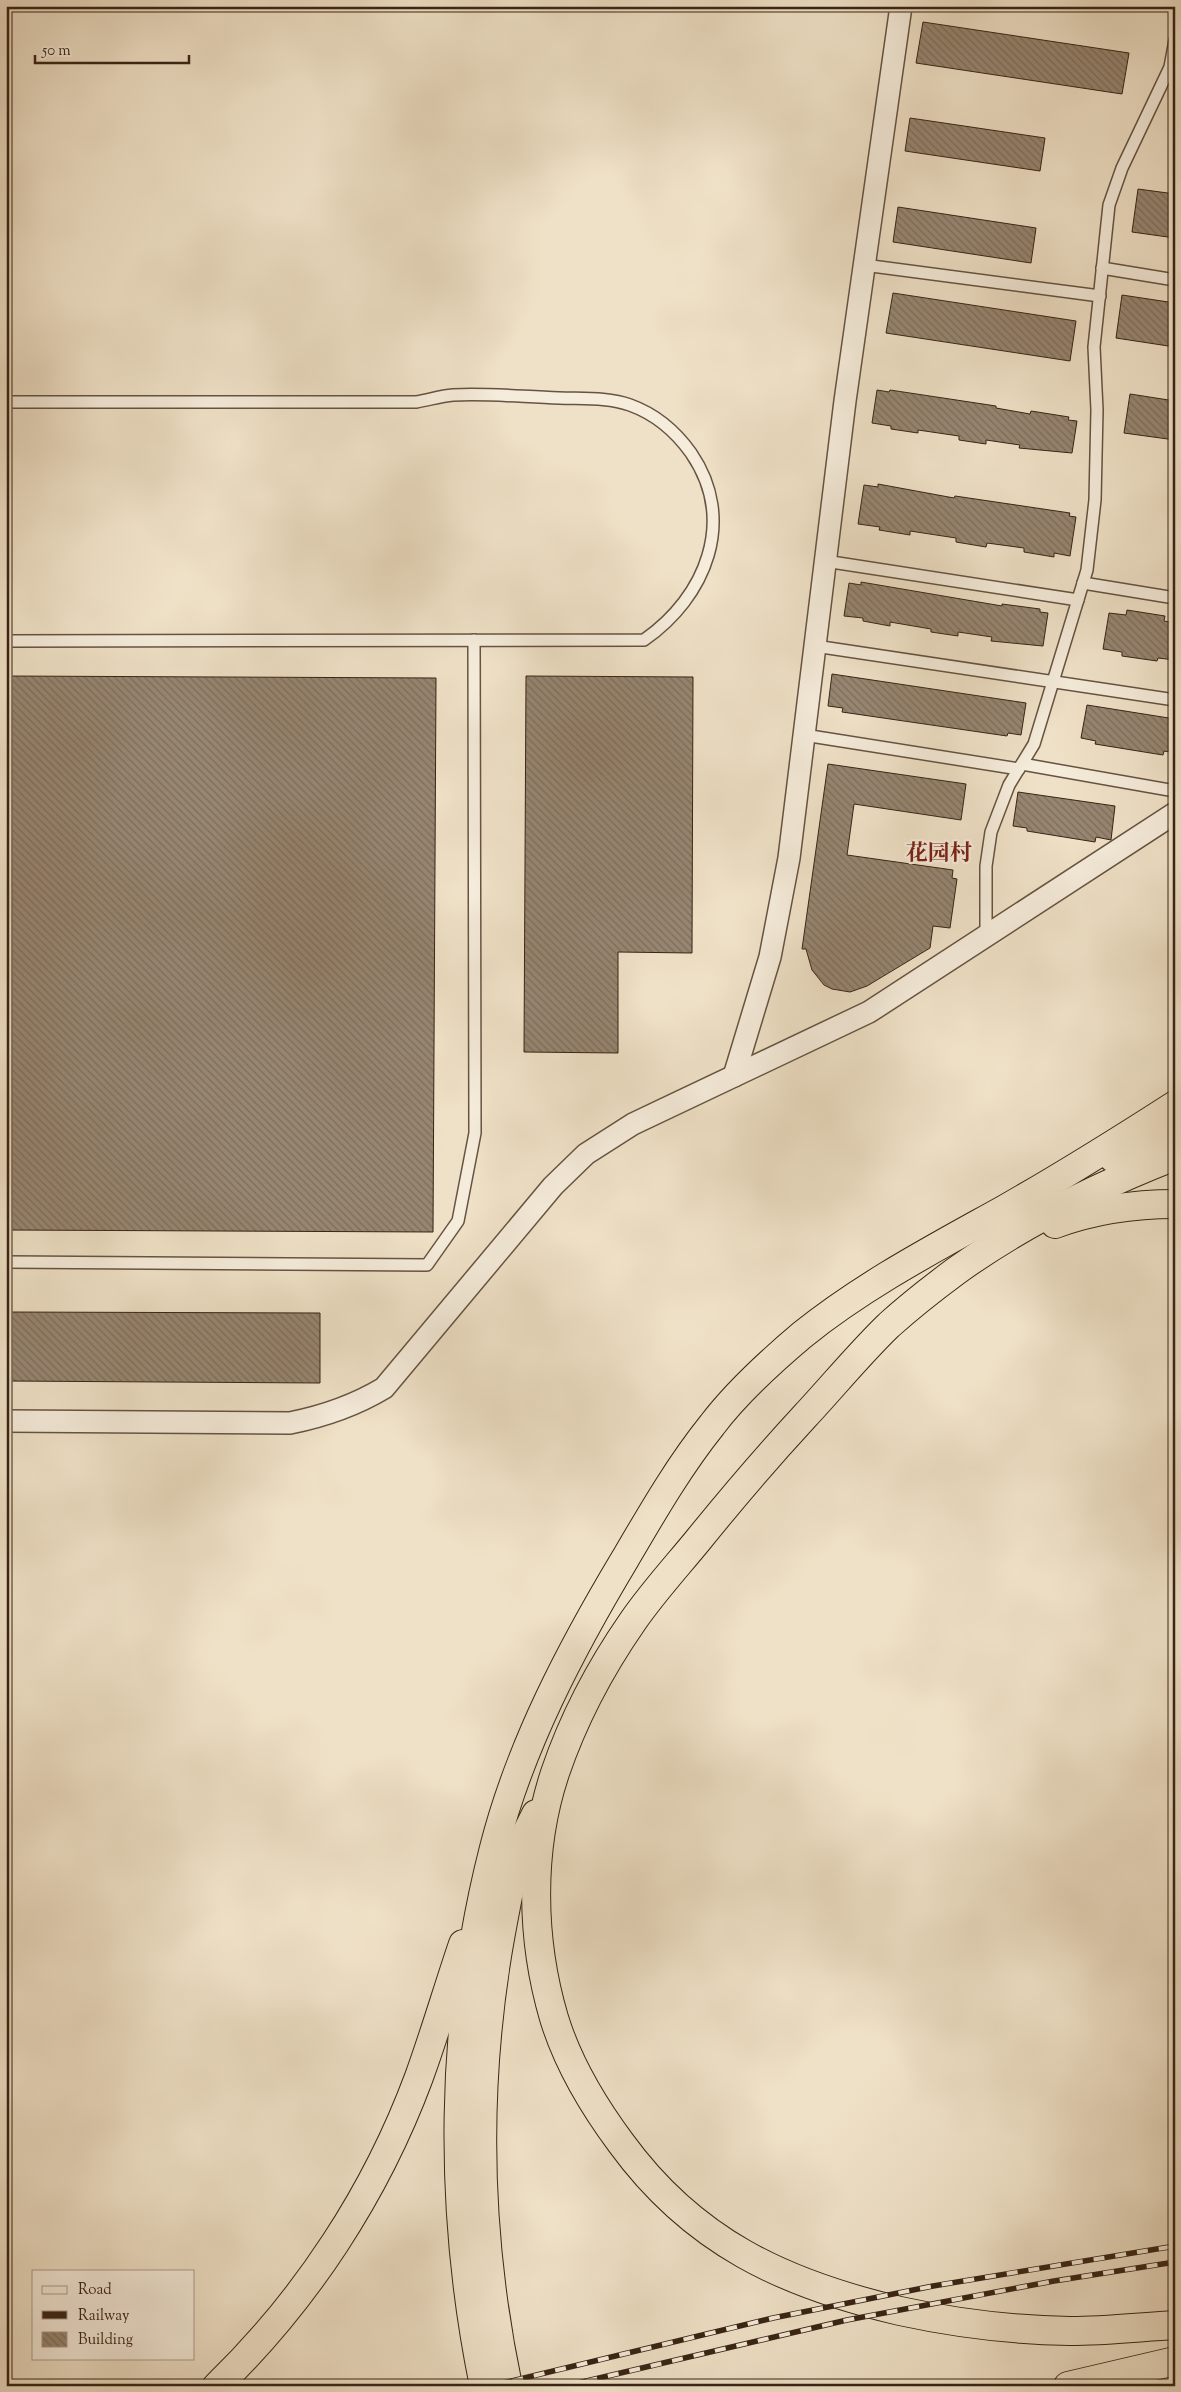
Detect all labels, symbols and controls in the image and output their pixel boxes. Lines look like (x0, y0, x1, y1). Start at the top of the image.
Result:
scale bar (35, 32, 189, 64)
text: 50 m (41, 41, 71, 62)
district label: 花园村 (906, 839, 972, 871)
legend (32, 2270, 195, 2360)
text: Road (78, 2280, 112, 2301)
text: Railway (78, 2306, 130, 2327)
text: Building (78, 2330, 133, 2351)

